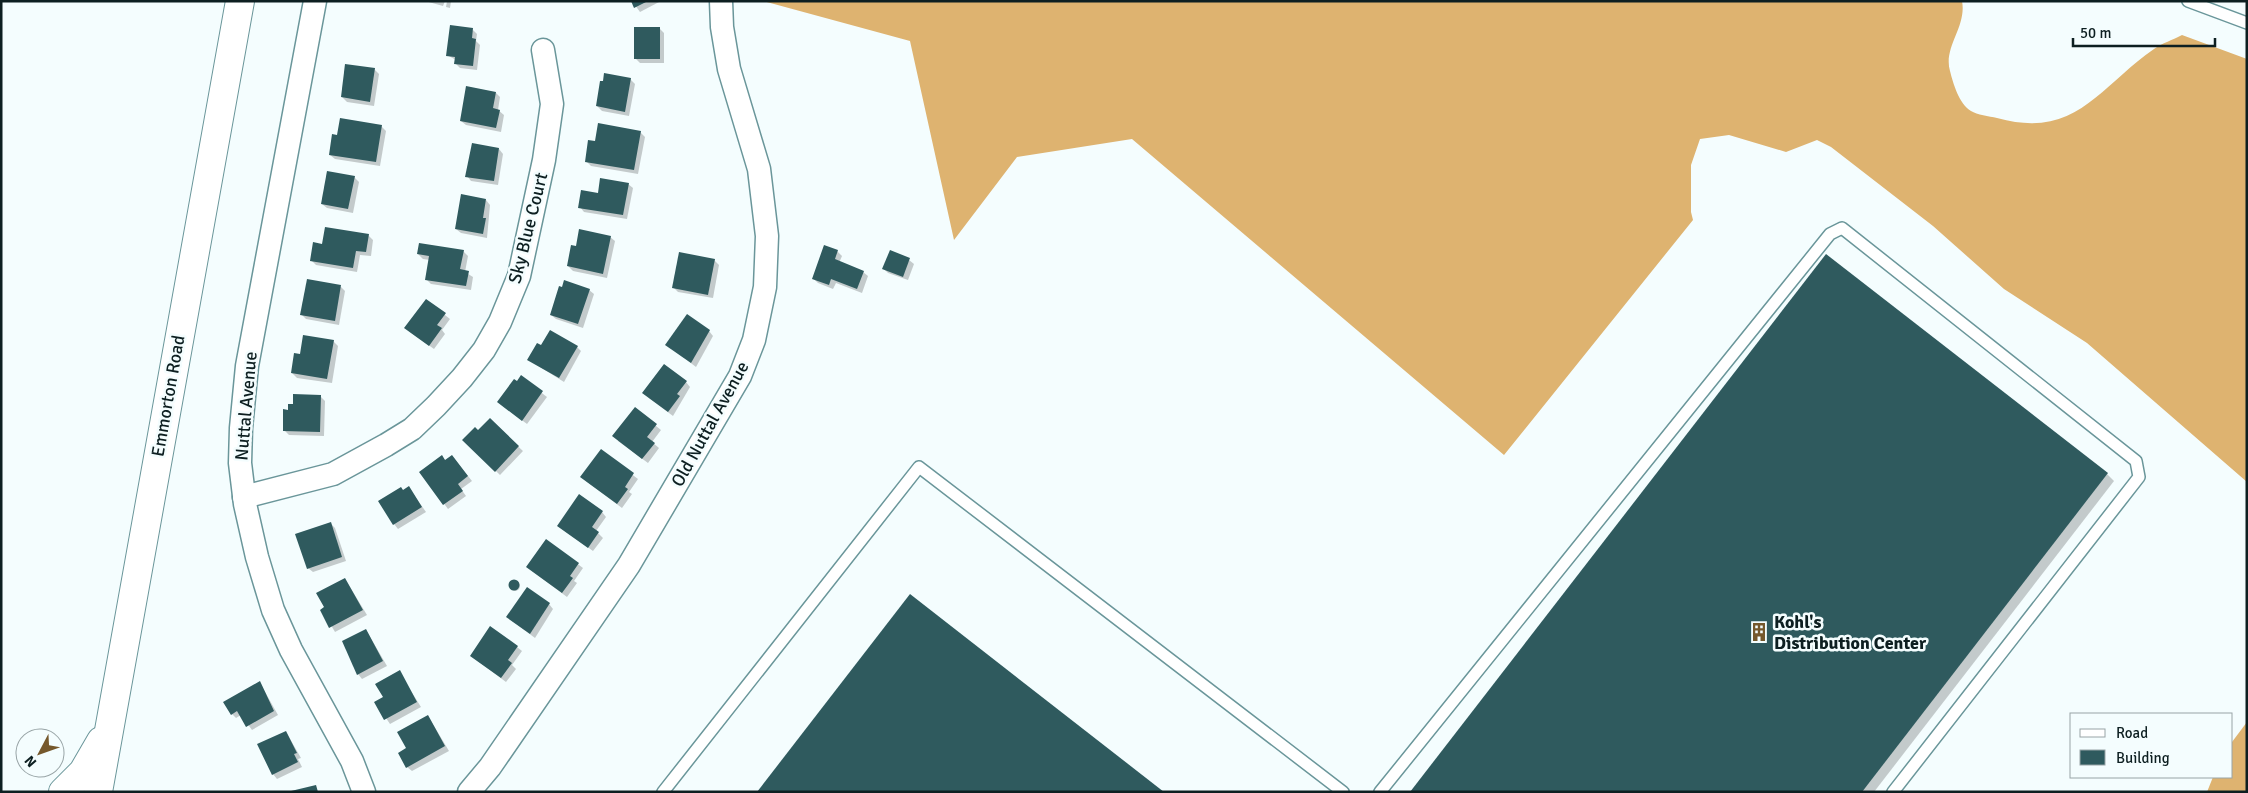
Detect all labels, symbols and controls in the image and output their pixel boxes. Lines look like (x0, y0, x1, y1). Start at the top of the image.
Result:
scale bar (2073, 15, 2216, 47)
text: 50 m (2080, 24, 2111, 42)
street label: Sky Blue Court (504, 170, 552, 286)
street label: Emmorton Road (146, 334, 190, 458)
street label: Nuttal Avenue (230, 351, 262, 461)
street label: Old Nuttal Avenue (666, 357, 754, 491)
place label: Kohl's Distribution Center (1774, 611, 1927, 654)
building icon: Kohl's Distribution Center (1748, 621, 1770, 643)
legend (2070, 713, 2233, 778)
text: Road (2116, 724, 2148, 742)
north arrow (15, 728, 65, 778)
text: Building (2116, 749, 2170, 767)
text: N (21, 752, 40, 770)

